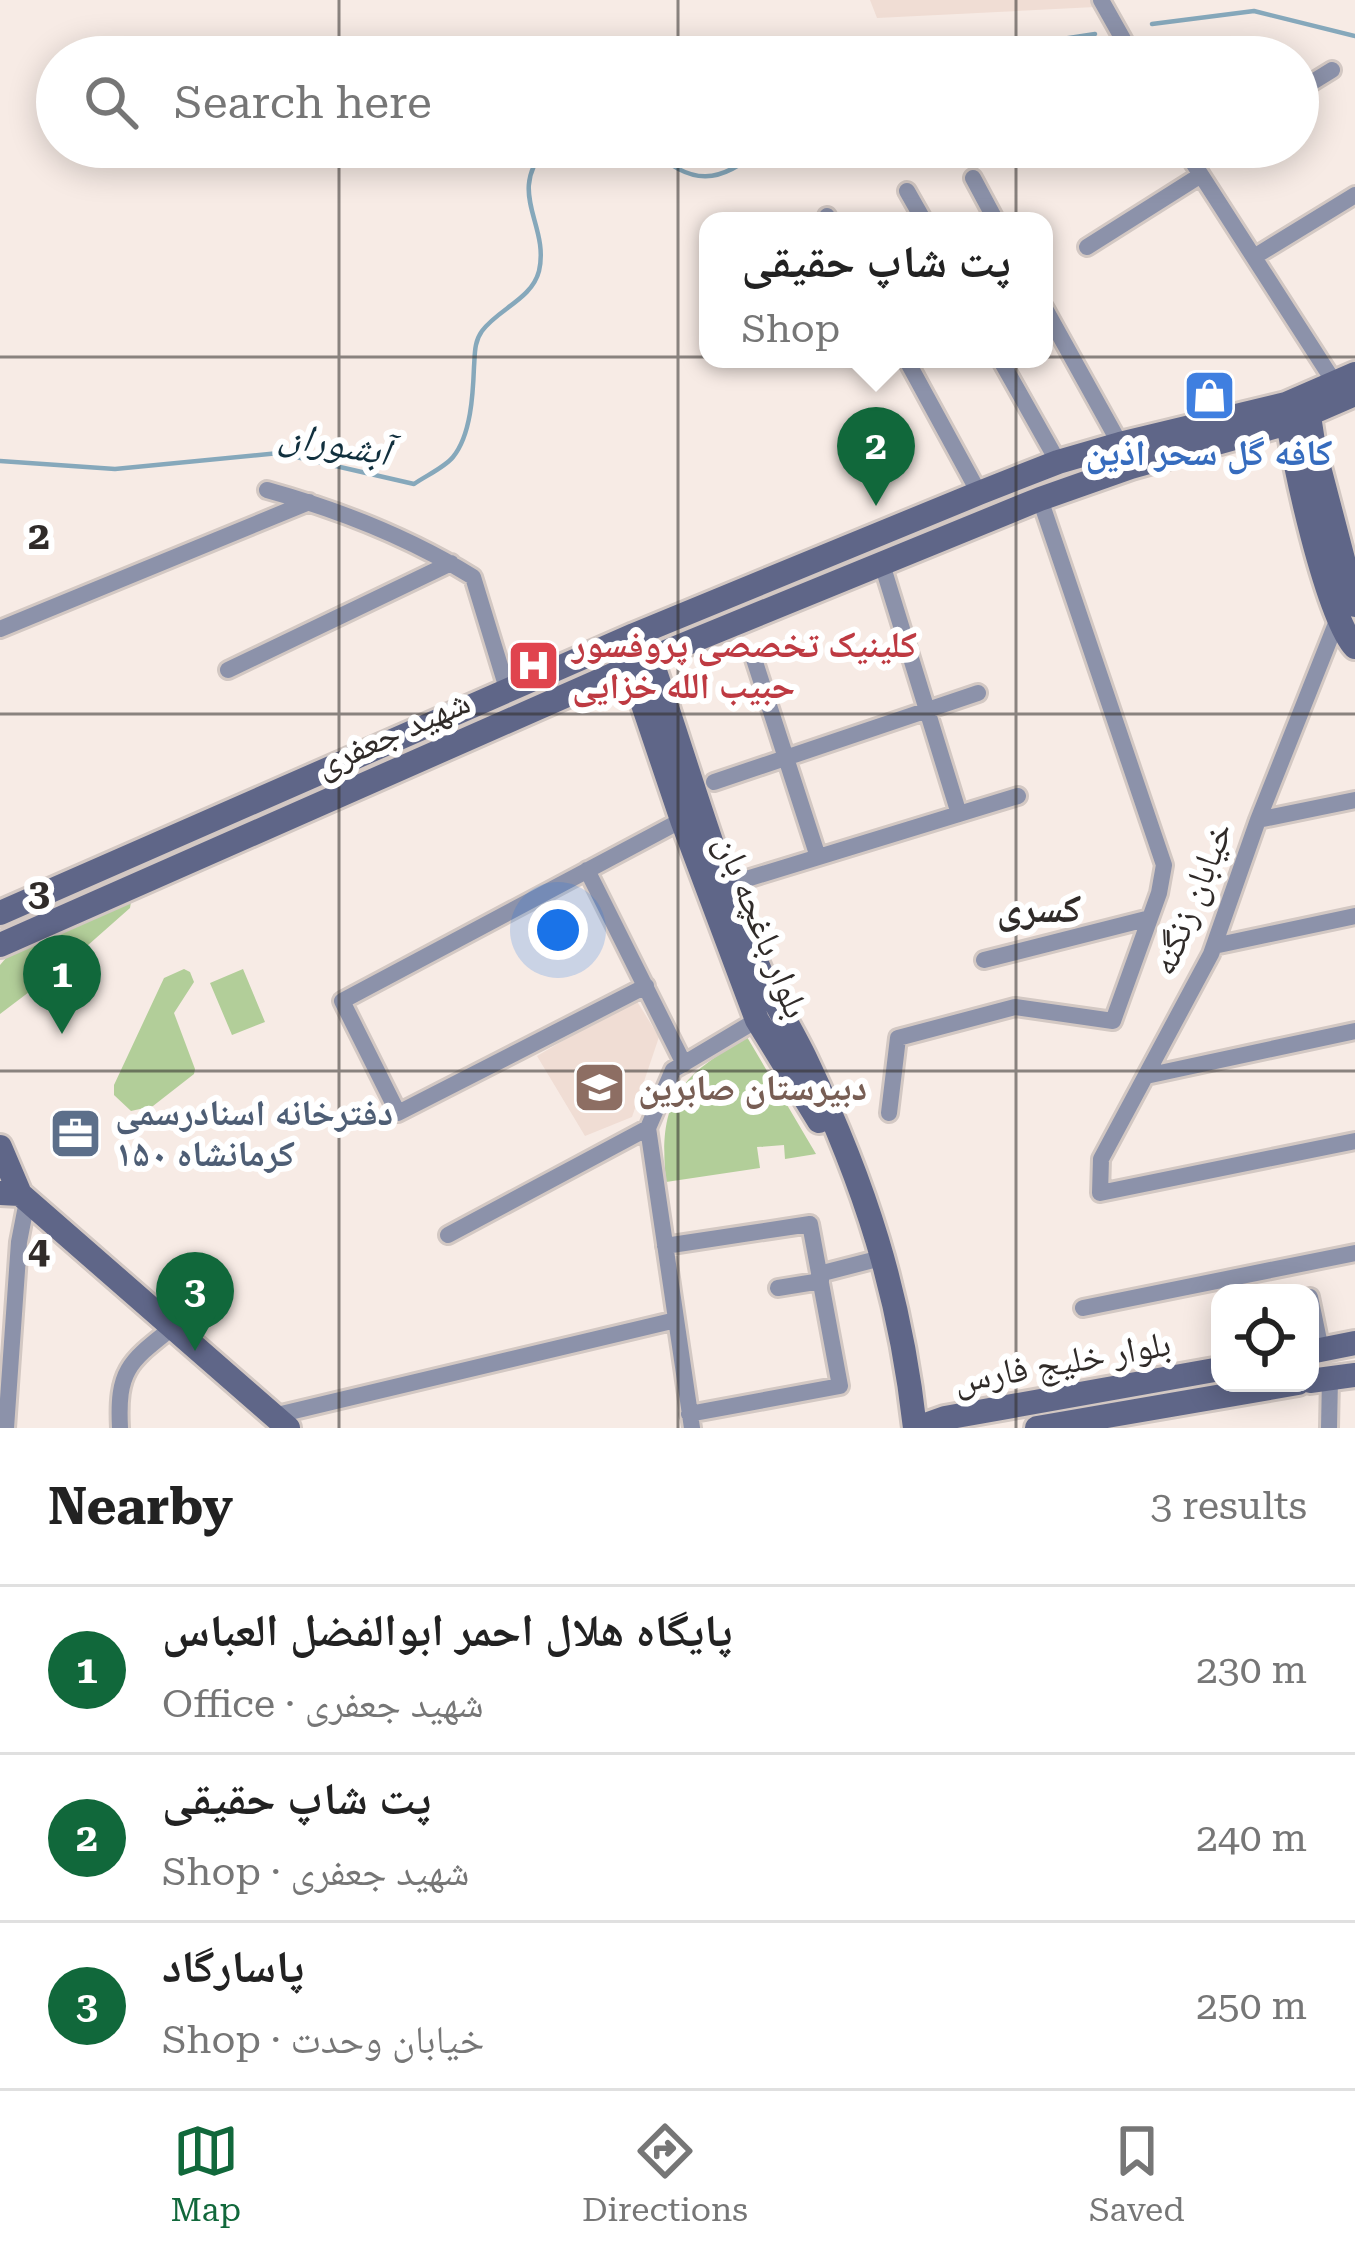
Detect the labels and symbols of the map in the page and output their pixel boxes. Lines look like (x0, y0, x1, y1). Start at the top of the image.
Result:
shop icon: کافه گل سحر اذین (1181, 368, 1237, 424)
pin: 2 (837, 407, 915, 506)
water label: آبشوران (276, 411, 403, 478)
place label: کافه گل سحر اذین (1086, 432, 1332, 475)
text: 2 (28, 513, 50, 559)
place label: کلینیک تخصصی پروفسور حبیب الله خزایی (570, 624, 917, 708)
hospital icon: کلینیک تخصصی پروفسور حبیب الله خزایی (505, 637, 561, 693)
street label: شهید جعفری (308, 680, 476, 786)
street label: خیابان زنگنه (1142, 816, 1242, 981)
street label: بلوار باغچه بان (706, 829, 818, 1024)
text: 3 (28, 870, 50, 916)
district label: کسری (997, 886, 1081, 932)
your location (528, 900, 588, 960)
pin: 1 (23, 935, 101, 1034)
school or university icon: دبیرستان صابرین (571, 1059, 627, 1115)
place label: دبیرستان صابرین (638, 1067, 867, 1110)
place label: دفترخانه اسنادرسمی ۱۵۰ کرمانشاه (115, 1092, 393, 1175)
office icon: دفترخانه اسنادرسمی ۱۵۰ کرمانشاه (48, 1105, 104, 1161)
text: 4 (28, 1227, 50, 1273)
pin: 3 (156, 1252, 234, 1351)
street label: بلوار خلیج فارس (950, 1322, 1174, 1403)

